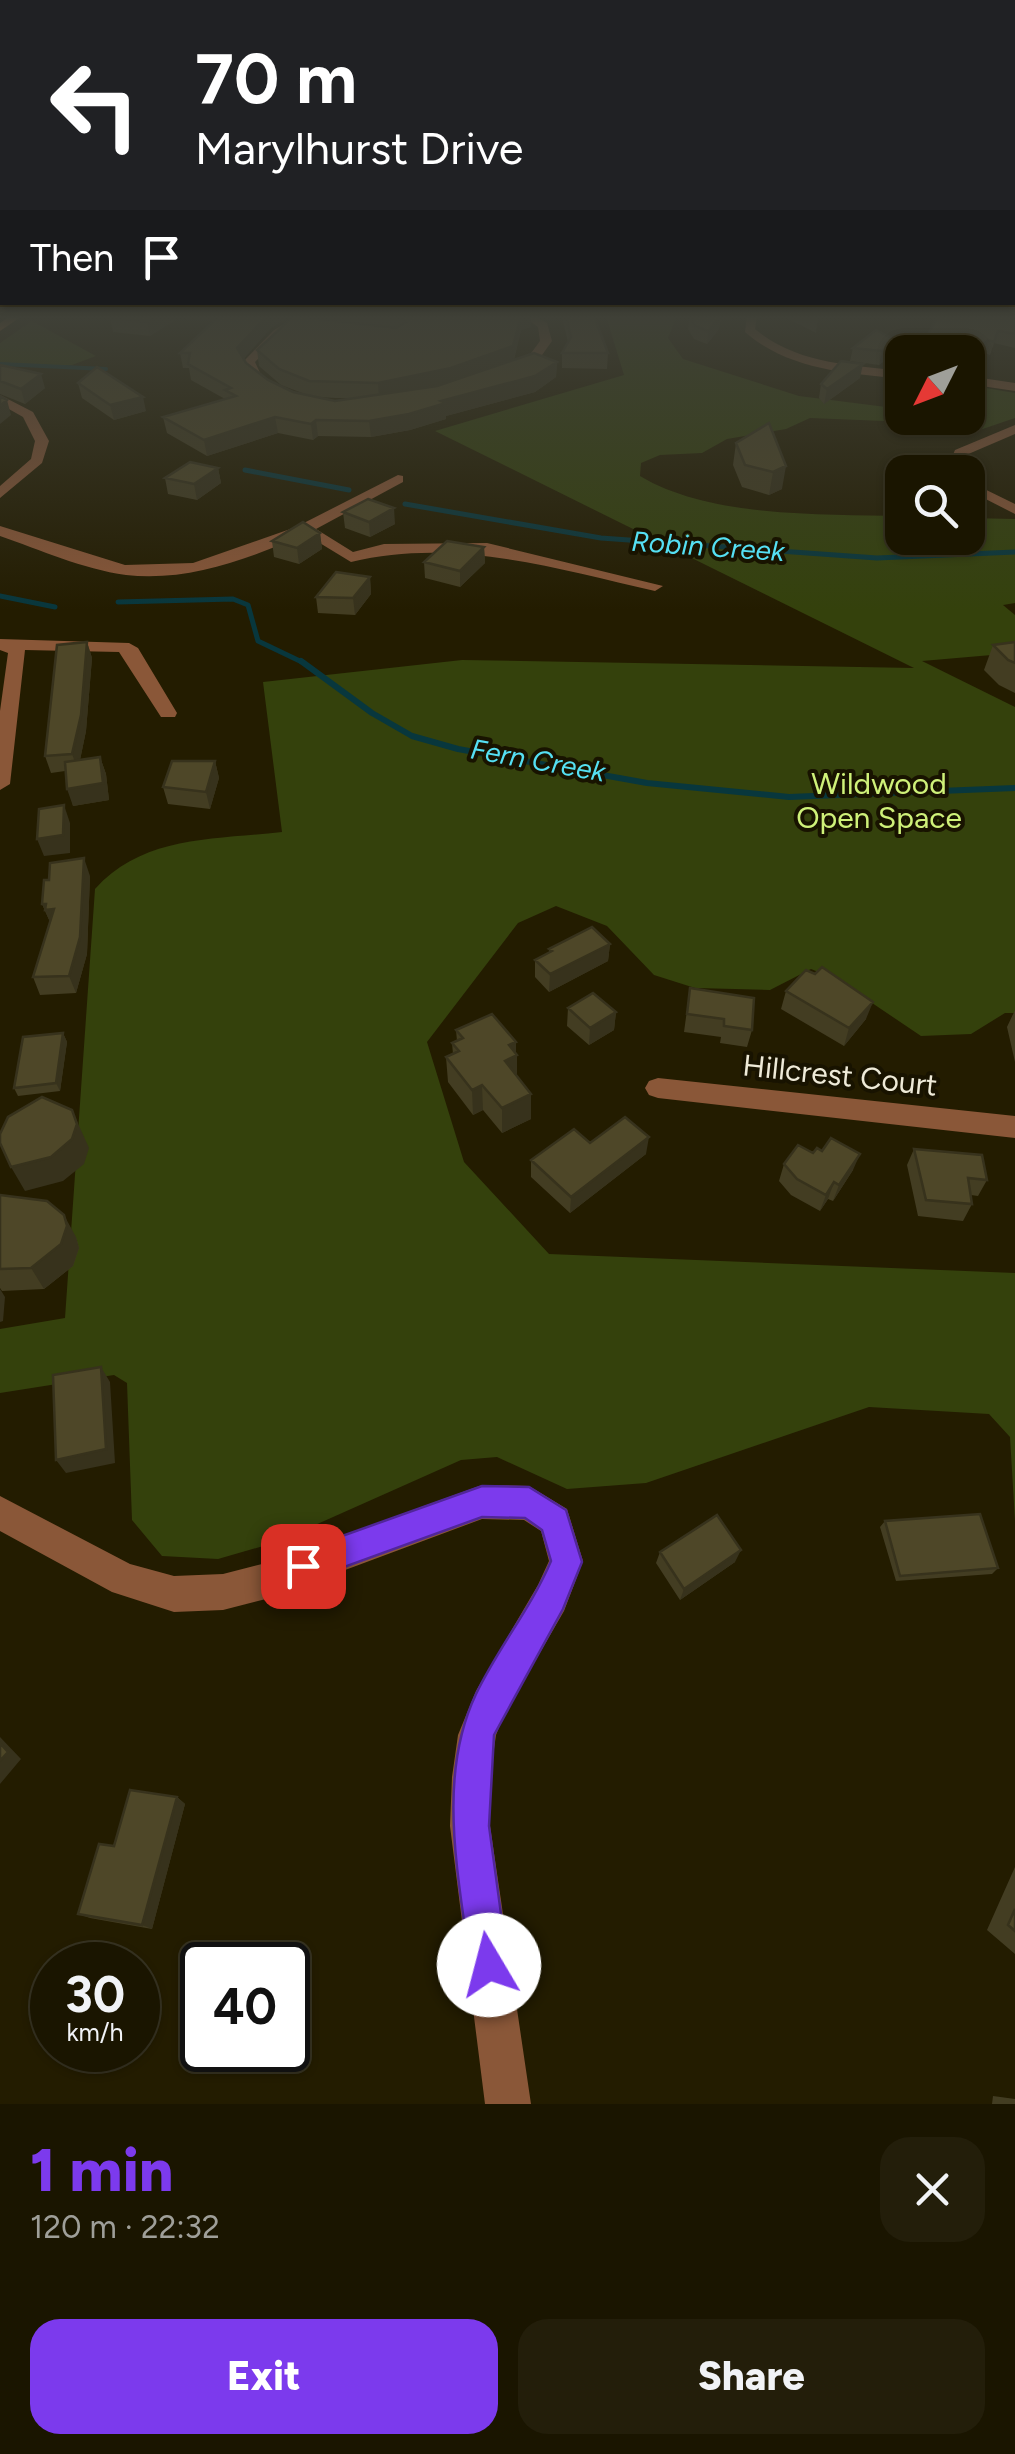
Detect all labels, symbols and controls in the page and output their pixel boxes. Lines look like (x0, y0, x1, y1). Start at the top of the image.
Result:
text: 70 m (195, 36, 357, 121)
icon: left (30, 40, 160, 170)
text: Marylhurst Drive (195, 121, 523, 175)
icon: arrive (134, 230, 189, 285)
text: Then (30, 235, 114, 281)
north arrow (885, 335, 985, 435)
map controls (885, 335, 985, 555)
button: search (885, 455, 985, 555)
water label: Robin Creek (630, 524, 787, 568)
water label: Fern Creek (468, 731, 609, 789)
park label: Wildwood Open Space (796, 765, 962, 836)
street label: Hillcrest Court (741, 1046, 939, 1104)
pin (261, 1524, 346, 1609)
icon: arrive (276, 1539, 331, 1594)
position arrow (437, 1913, 541, 2017)
speed limit sign: 40 (180, 1942, 310, 2072)
text: 30 (65, 1964, 125, 2025)
text: km/h (66, 2017, 124, 2047)
text: 1 min (30, 2134, 173, 2206)
button: close (880, 2137, 985, 2242)
text: 120 m · 22:32 (30, 2208, 220, 2246)
button: Exit (30, 2319, 498, 2434)
button: Share (518, 2319, 985, 2434)

